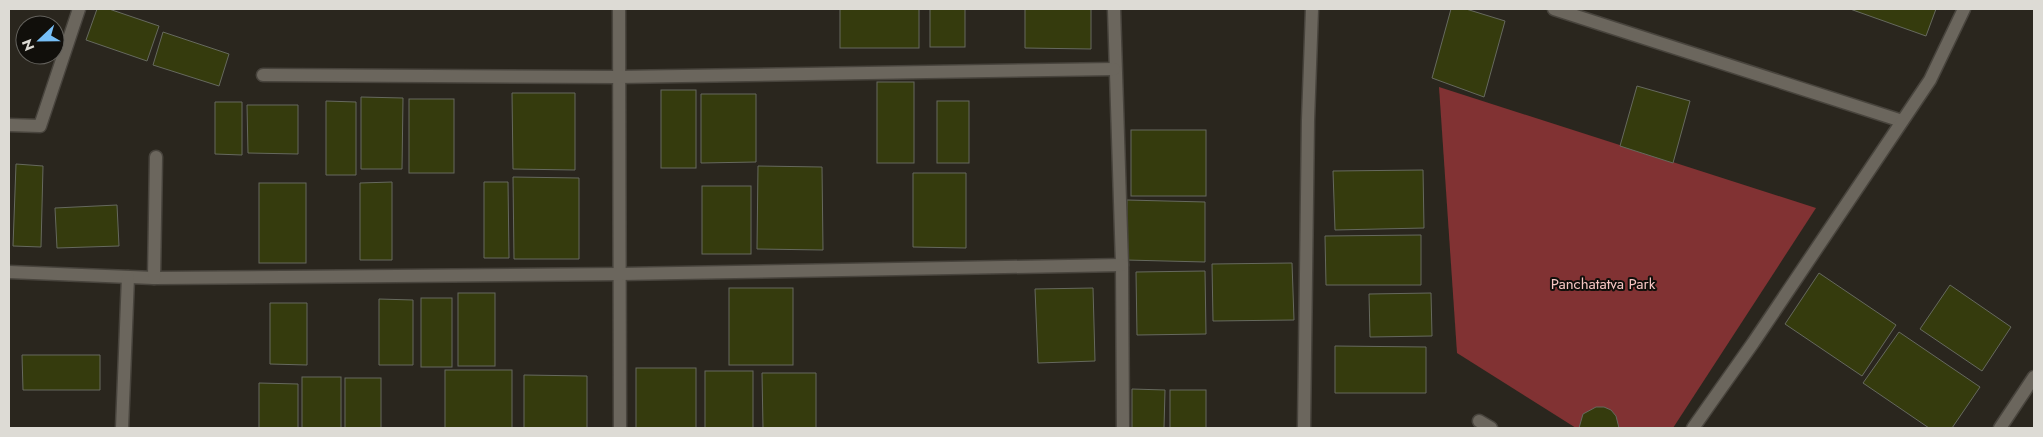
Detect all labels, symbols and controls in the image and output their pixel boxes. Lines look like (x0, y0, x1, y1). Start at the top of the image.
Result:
north arrow (15, 15, 65, 65)
text: N (17, 36, 39, 54)
park label: Panchatatva Park (1551, 273, 1656, 295)

